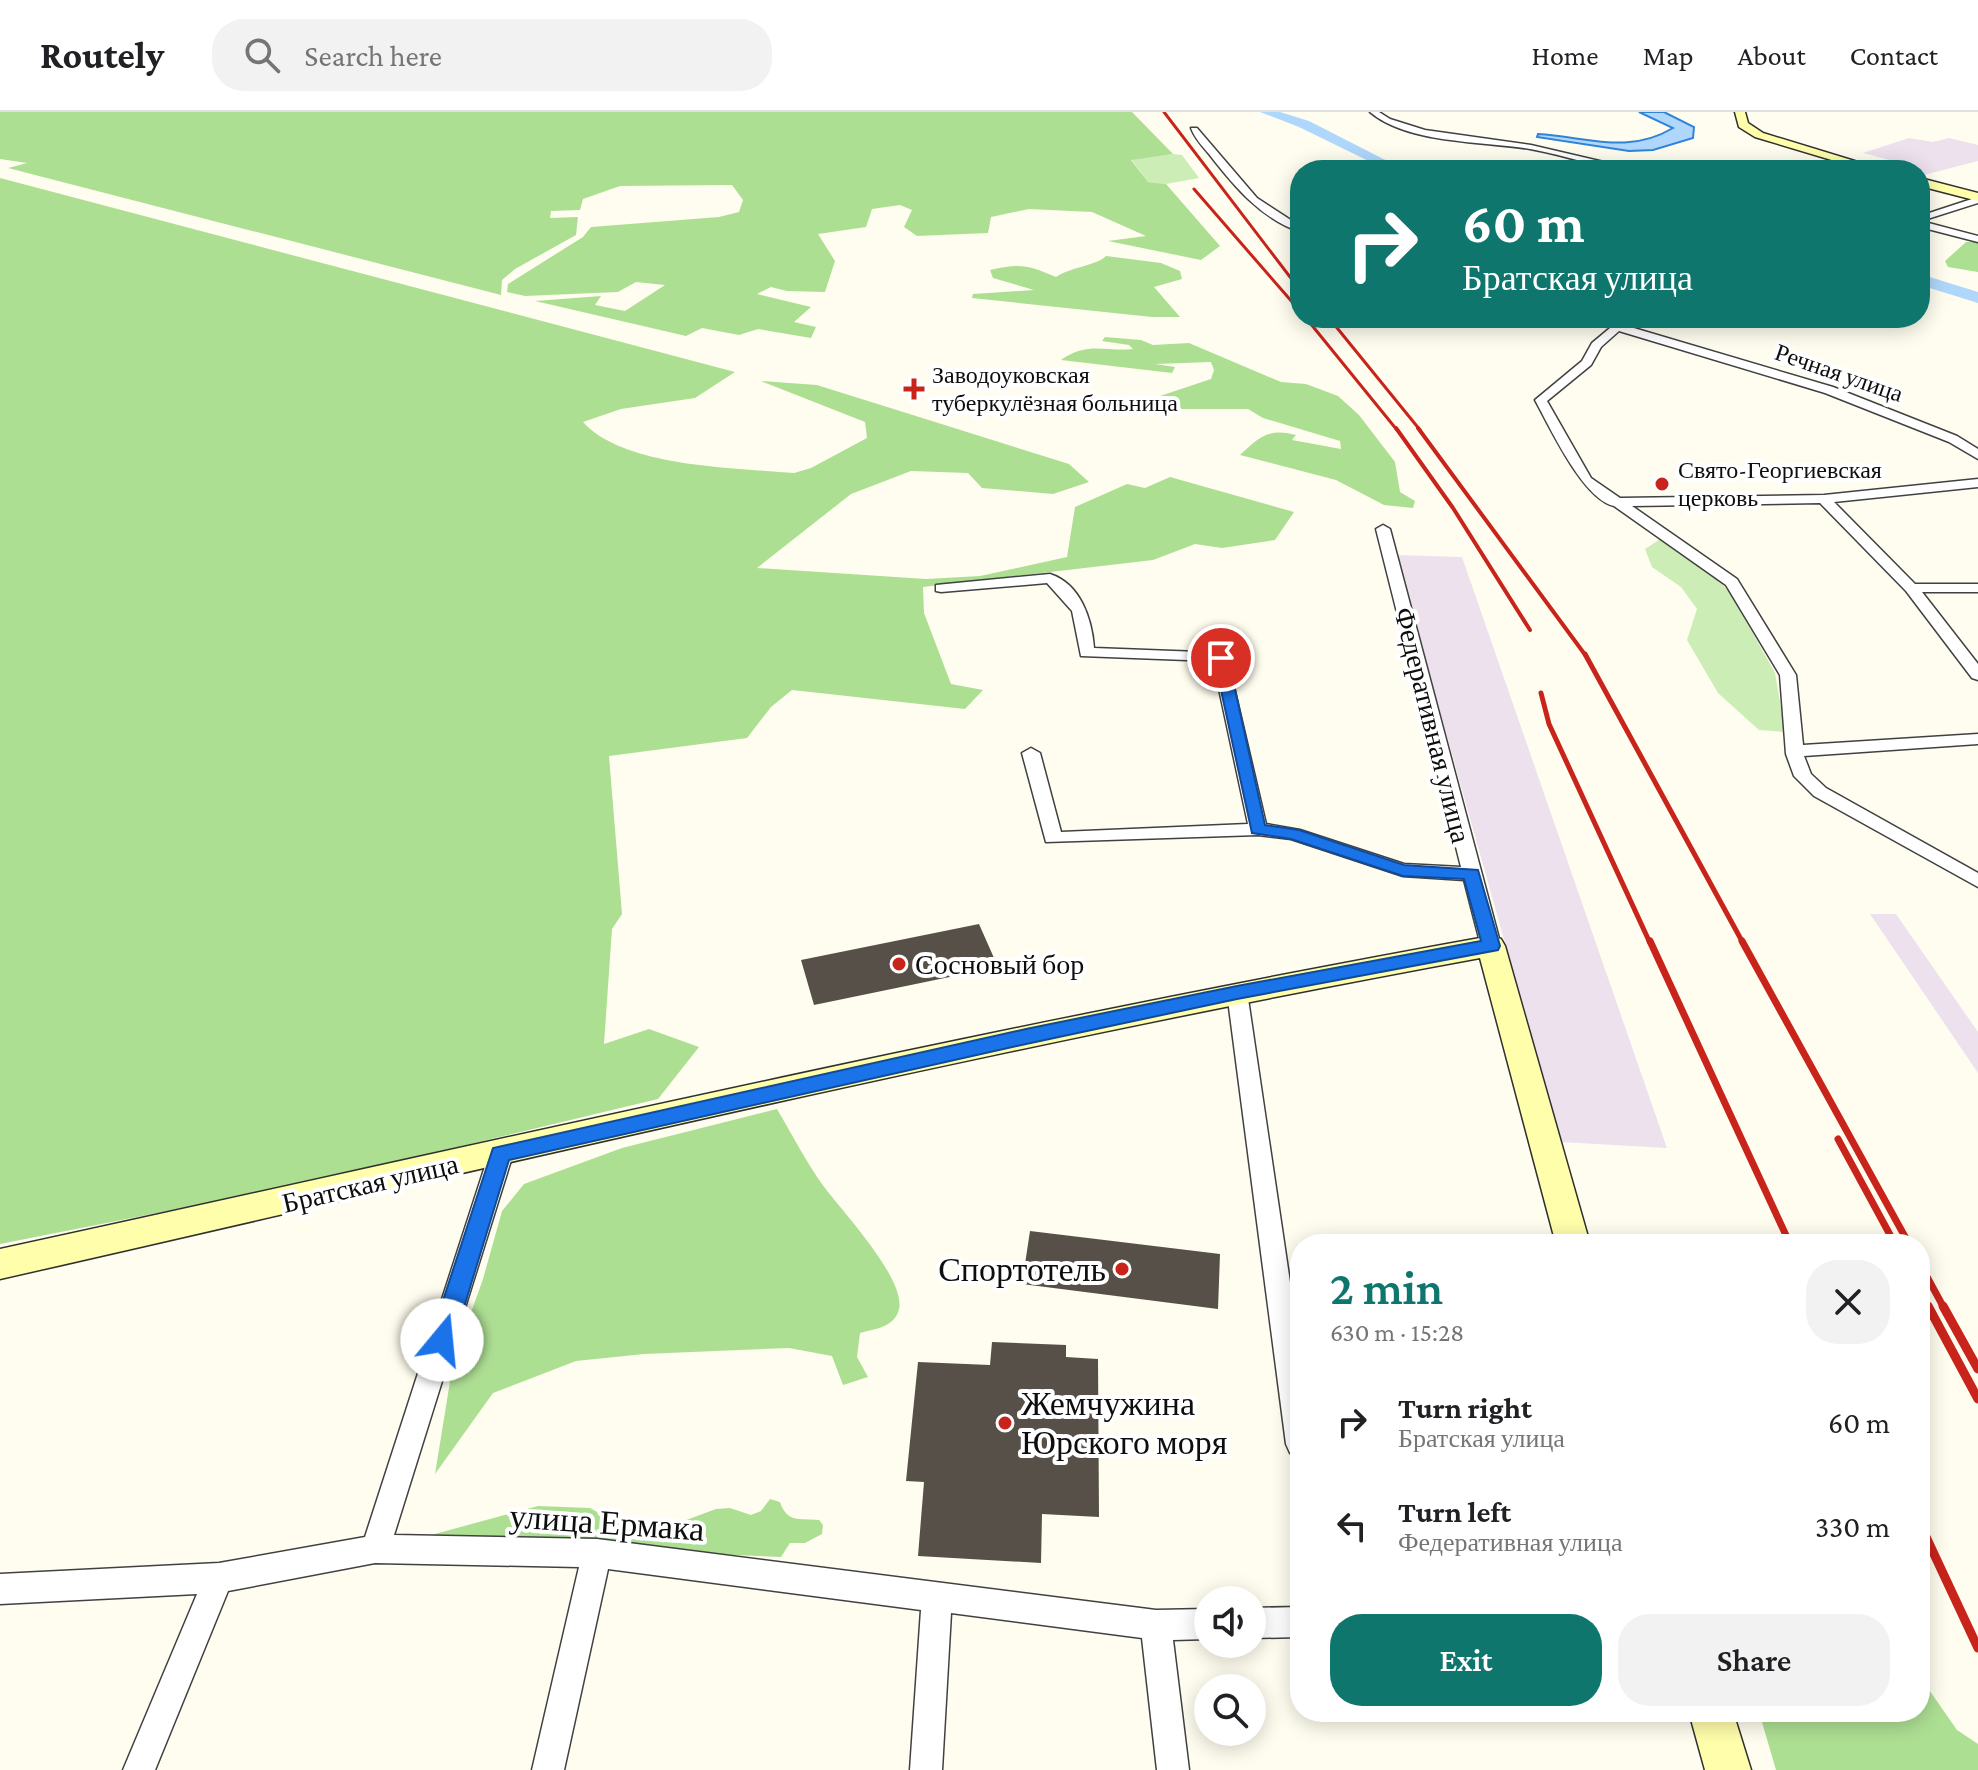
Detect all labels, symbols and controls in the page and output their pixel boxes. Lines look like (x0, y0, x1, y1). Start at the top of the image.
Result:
search box (212, 19, 772, 91)
icon: search (240, 33, 284, 77)
text: Routely (40, 34, 164, 76)
text: Search here (304, 39, 442, 72)
text: Home (1532, 40, 1599, 71)
text: Map (1643, 40, 1694, 71)
text: About (1738, 40, 1806, 71)
text: Contact (1850, 40, 1938, 71)
icon: right (1330, 192, 1434, 296)
text: 60 m (1462, 192, 1585, 254)
text: Братская улица (1462, 258, 1693, 298)
street label: Речная улица (1772, 338, 1907, 407)
place label: Заводоуковская туберкулёзная больница (932, 361, 1178, 416)
marker: Заводоуковская туберкулёзная больница (903, 378, 925, 400)
place label: Свято-Георгиевская церковь (1678, 456, 1882, 511)
marker: Свято-Георгиевская церковь (1653, 475, 1671, 493)
street label: Федеративная улица (1388, 604, 1477, 847)
pin (1187, 624, 1255, 692)
icon: arrive (1199, 636, 1243, 680)
place label: Сосновый бор (915, 949, 1084, 980)
marker: Сосновый бор (890, 955, 908, 973)
street label: Братская улица (279, 1148, 462, 1219)
place label: Спортотель (938, 1251, 1106, 1288)
marker: Спортотель (1113, 1260, 1131, 1278)
button: close (1806, 1260, 1890, 1344)
text: 2 min (1330, 1261, 1443, 1314)
position arrow (400, 1298, 484, 1382)
text: 630 m · 15:28 (1330, 1318, 1464, 1347)
place label: Жемчужина Юрского моря (1021, 1385, 1228, 1461)
text: Turn right (1398, 1391, 1532, 1424)
icon: right (1330, 1400, 1374, 1444)
text: 60 m (1828, 1406, 1890, 1439)
marker: Жемчужина Юрского моря (996, 1414, 1014, 1432)
text: Братская улица (1398, 1424, 1565, 1453)
text: Turn left (1398, 1495, 1511, 1528)
street label: улица Ермака (508, 1497, 706, 1548)
icon: left (1330, 1504, 1374, 1548)
text: 330 m (1815, 1510, 1890, 1543)
text: Федеративная улица (1398, 1528, 1622, 1557)
map controls (1194, 1586, 1266, 1746)
button: sound (1194, 1586, 1266, 1658)
button: Exit (1330, 1614, 1602, 1706)
button: Share (1618, 1614, 1890, 1706)
button: search (1194, 1674, 1266, 1746)

